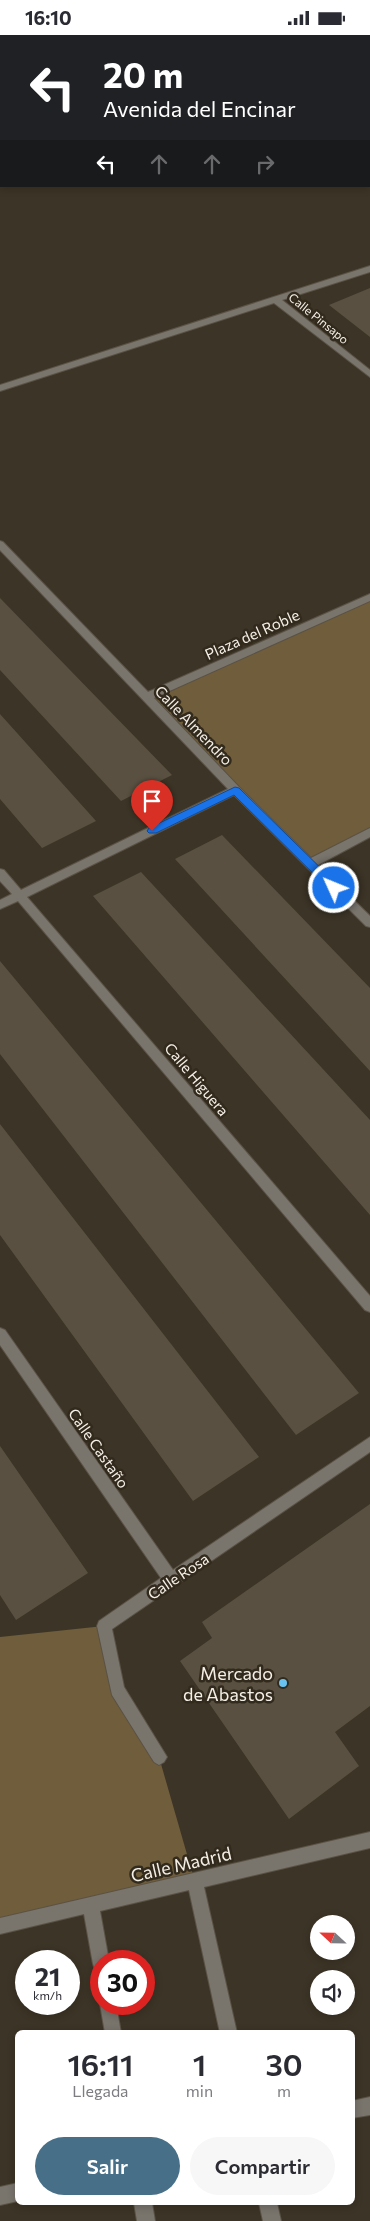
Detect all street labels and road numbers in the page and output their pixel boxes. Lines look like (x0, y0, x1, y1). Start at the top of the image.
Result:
street label: Calle Pinsapo (286, 290, 352, 346)
street label: Plaza del Roble (202, 605, 302, 663)
street label: Calle Almendro (152, 681, 236, 769)
street label: Calle Higuera (161, 1039, 233, 1119)
street label: Calle Castaño (65, 1405, 133, 1491)
street label: Calle Rosa (144, 1549, 212, 1603)
street label: Calle Madrid (128, 1842, 234, 1886)

